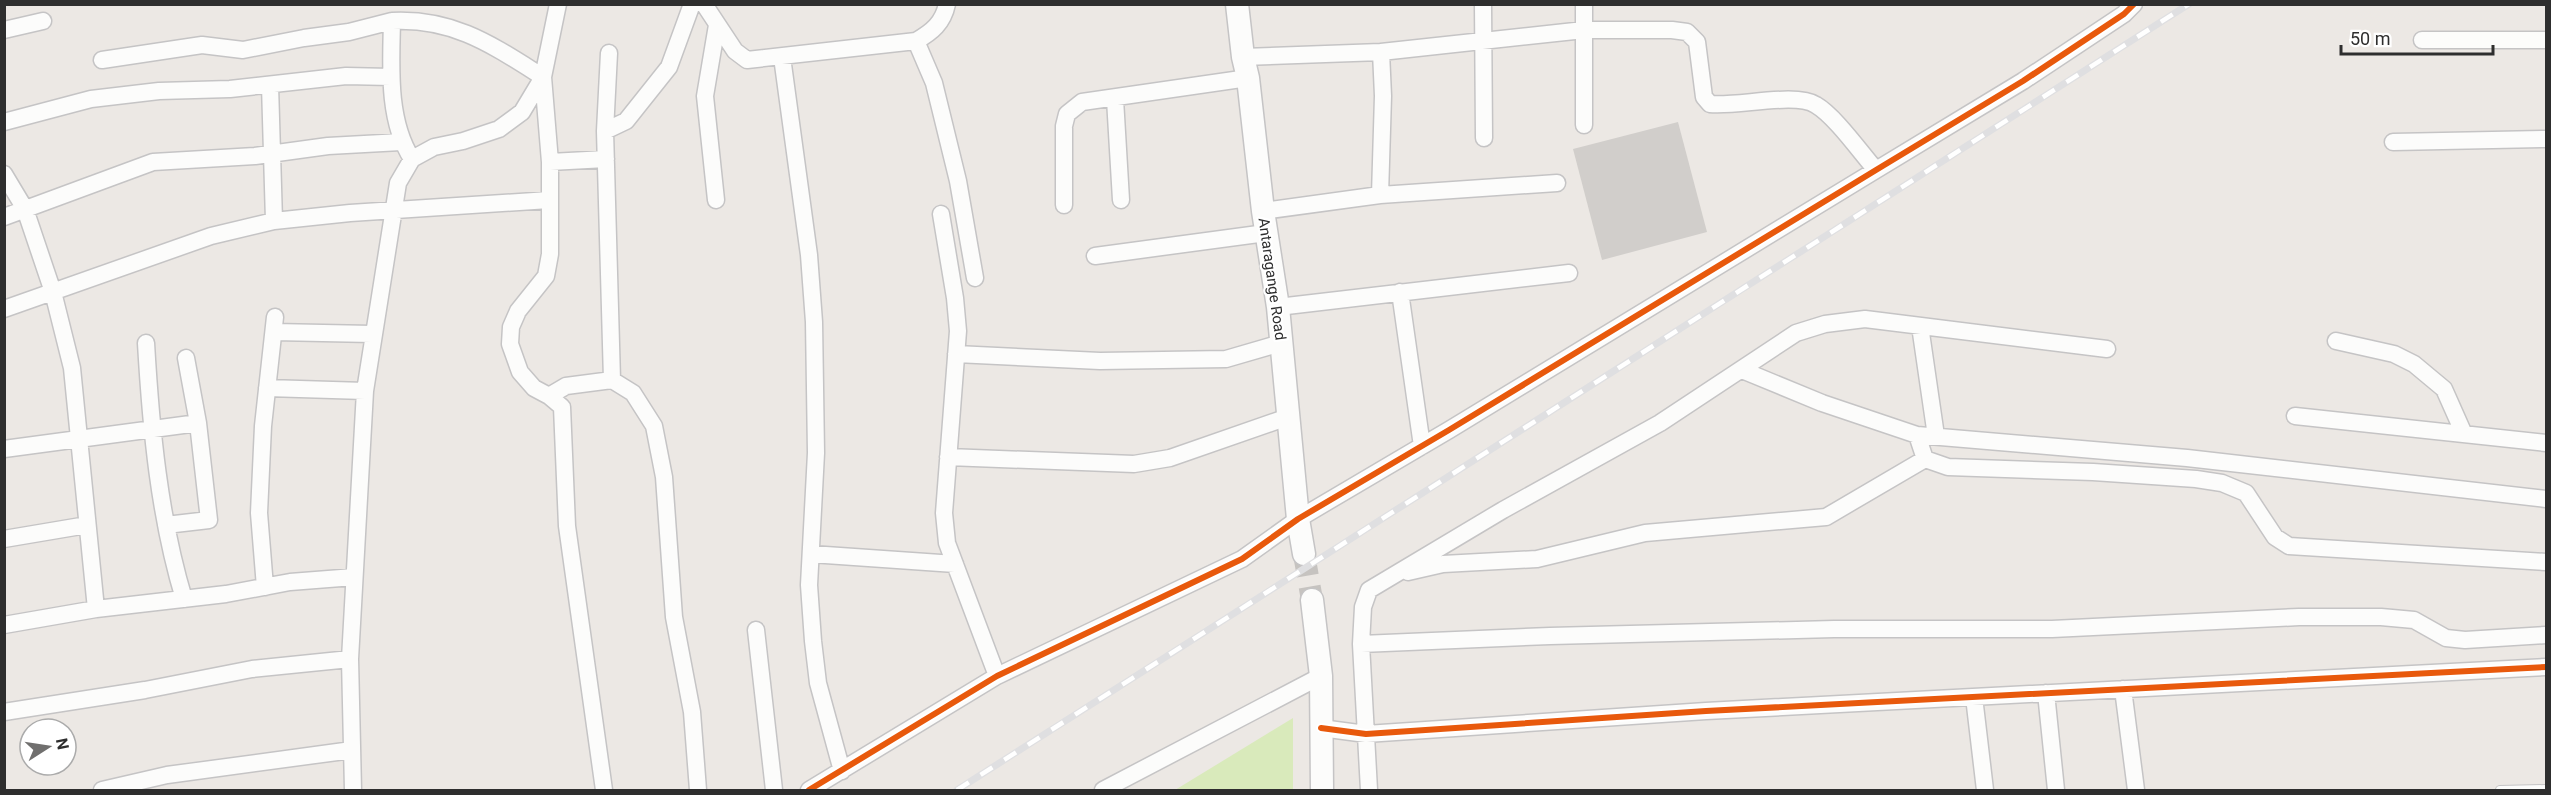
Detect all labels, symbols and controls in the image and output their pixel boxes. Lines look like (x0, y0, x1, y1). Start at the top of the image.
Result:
scale bar (2341, 18, 2492, 56)
text: 50 m (2350, 28, 2390, 49)
street label: Antaragange Road (1254, 217, 1290, 341)
north arrow (18, 717, 78, 777)
text: N (52, 736, 73, 751)

